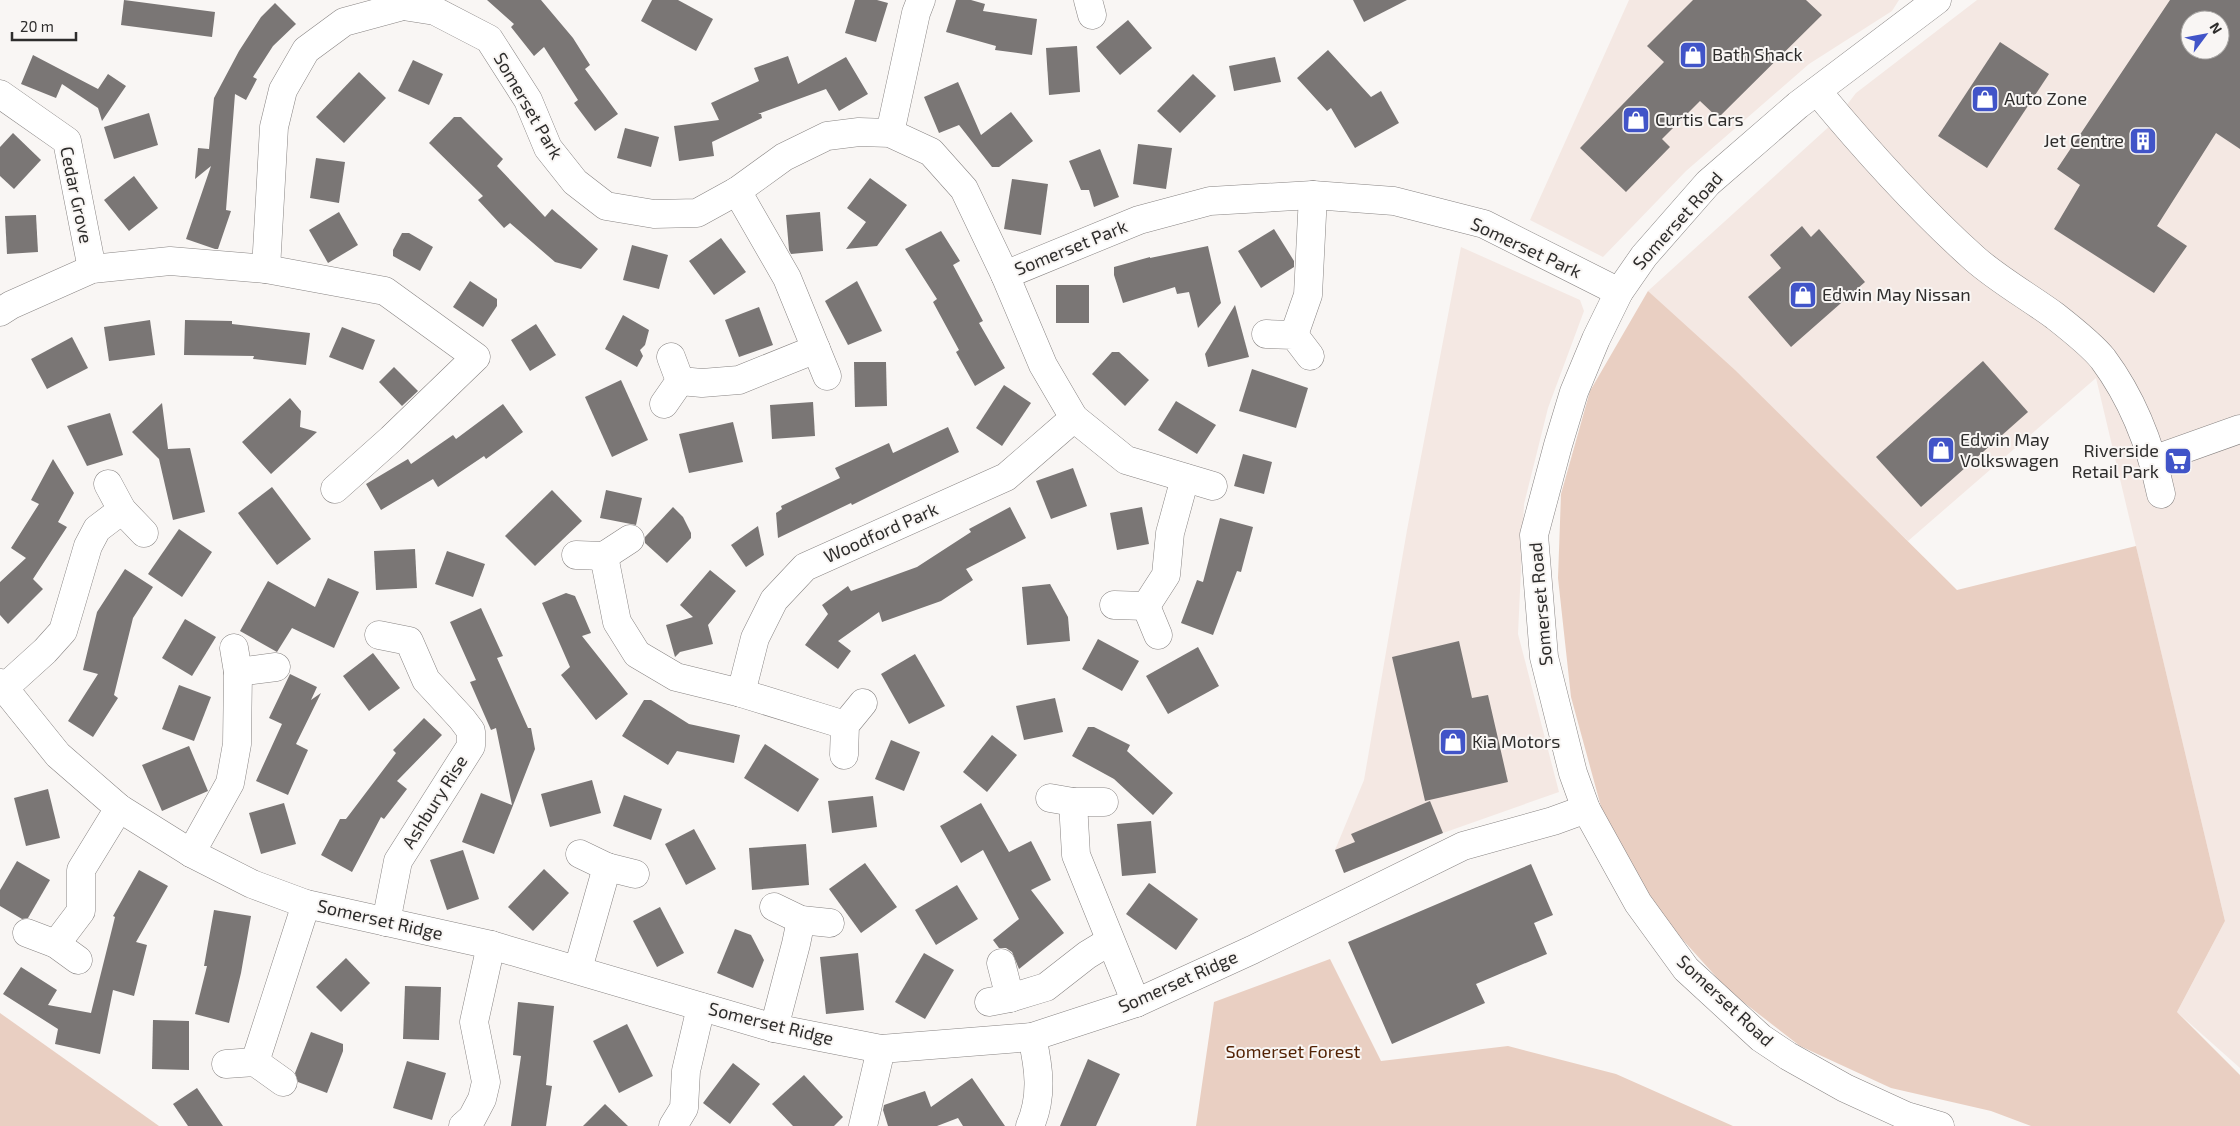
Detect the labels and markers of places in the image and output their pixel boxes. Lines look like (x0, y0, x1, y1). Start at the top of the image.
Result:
shop icon: Bath Shack (1678, 40, 1708, 70)
place label: Bath Shack (1712, 43, 1803, 65)
shop icon: Auto Zone (1970, 84, 2000, 114)
place label: Auto Zone (2004, 87, 2087, 109)
shop icon: Curtis Cars (1621, 105, 1651, 135)
place label: Curtis Cars (1655, 108, 1744, 130)
building icon: Jet Centre (2128, 126, 2158, 156)
place label: Jet Centre (2043, 129, 2124, 151)
shop icon: Edwin May Nissan (1788, 280, 1818, 310)
place label: Edwin May Nissan (1822, 283, 1971, 305)
place label: Edwin May Volkswagen (1960, 428, 2059, 471)
shop icon: Edwin May Volkswagen (1926, 435, 1956, 465)
place label: Riverside Retail Park (2071, 439, 2159, 482)
supermarket icon: Riverside Retail Park (2163, 446, 2193, 476)
shop icon: Kia Motors (1438, 727, 1468, 757)
place label: Kia Motors (1472, 730, 1560, 752)

